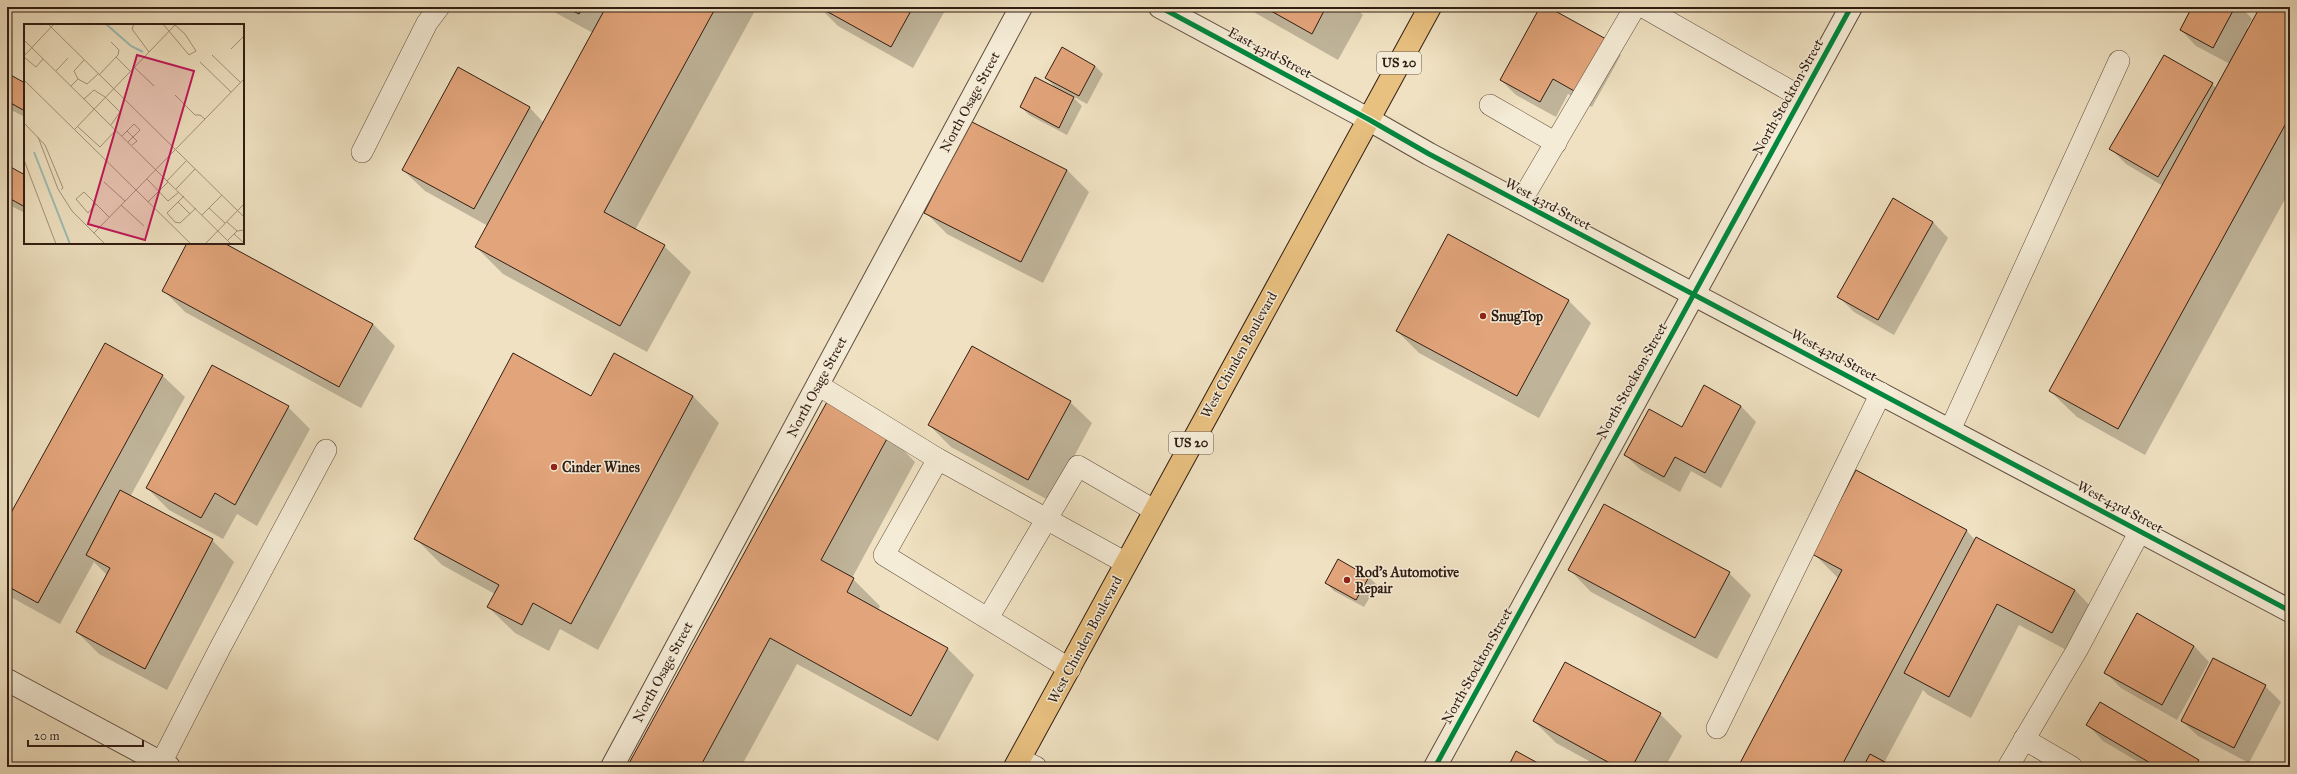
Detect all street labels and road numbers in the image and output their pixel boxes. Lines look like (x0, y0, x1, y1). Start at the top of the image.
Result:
street label: East 43rd Street (1225, 24, 1315, 82)
street label: North Stockton Street (1749, 36, 1827, 158)
street label: North Osage Street (936, 49, 1004, 155)
road number: US 20 (1377, 52, 1421, 74)
street label: West 43rd Street (1502, 174, 1594, 234)
street label: West Chinden Boulevard (1197, 289, 1281, 421)
street label: North Stockton Street (1593, 320, 1671, 442)
street label: West 43rd Street (1788, 325, 1880, 385)
street label: North Osage Street (783, 334, 851, 440)
road number: US 20 (1169, 432, 1213, 454)
street label: West 43rd Street (2074, 477, 2166, 537)
street label: West Chinden Boulevard (1044, 573, 1126, 707)
street label: North Stockton Street (1438, 605, 1516, 727)
street label: North Osage Street (629, 619, 697, 725)

